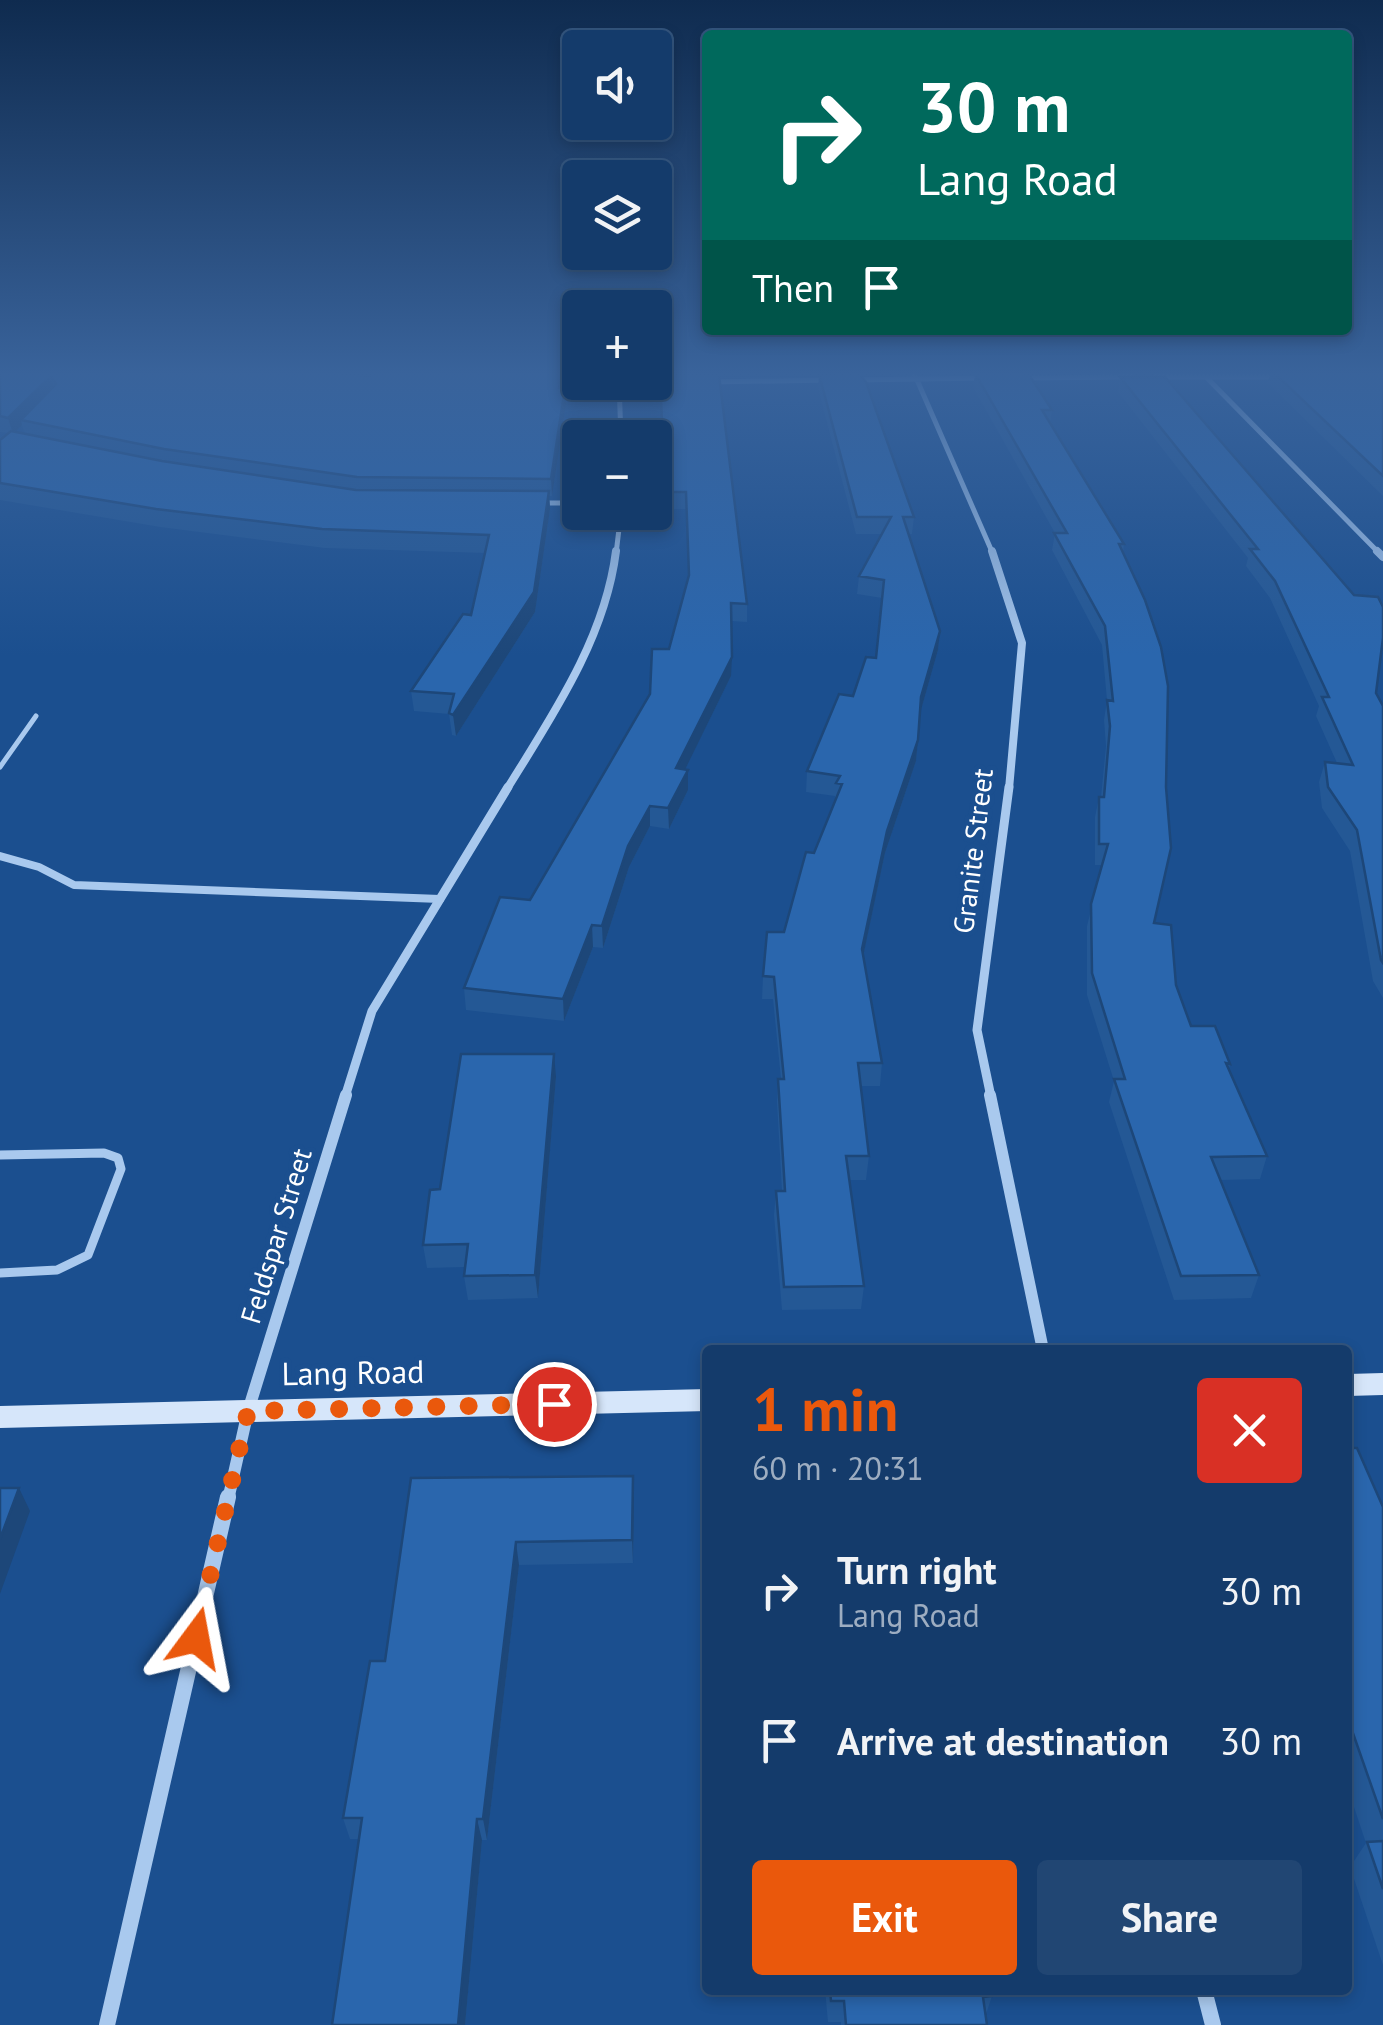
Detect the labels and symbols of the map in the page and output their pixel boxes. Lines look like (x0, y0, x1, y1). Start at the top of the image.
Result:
street label: Granite Street (944, 766, 1001, 935)
street label: Feldspar Street (231, 1143, 320, 1328)
street label: Lang Road (281, 1350, 425, 1394)
pin (512, 1362, 597, 1447)
position arrow (144, 1586, 248, 1690)

